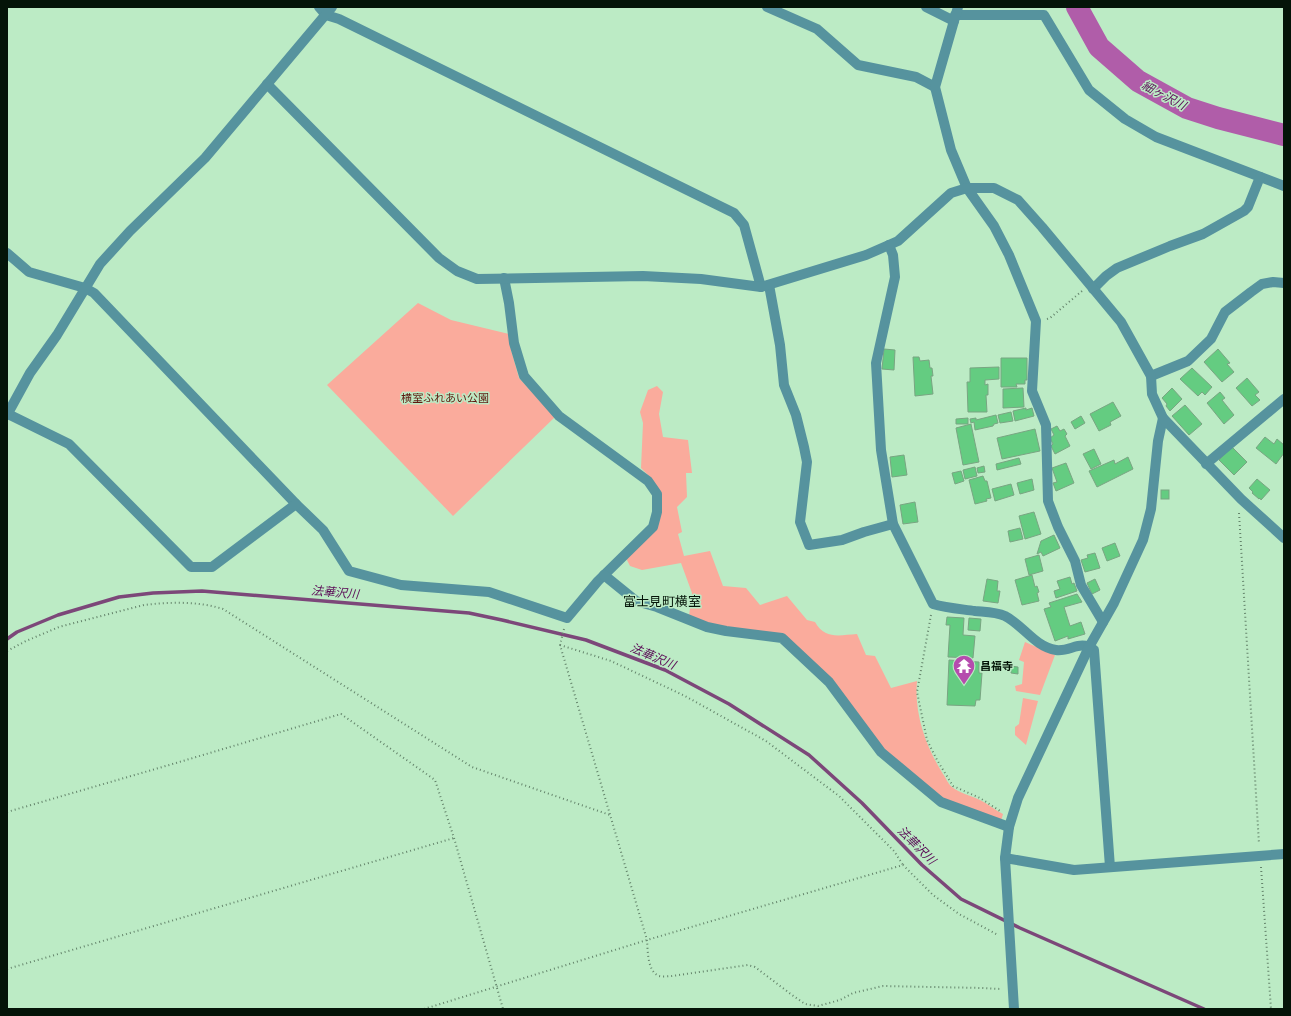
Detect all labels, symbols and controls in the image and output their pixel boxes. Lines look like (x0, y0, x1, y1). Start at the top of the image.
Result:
water label: 細ヶ沢川 (1139, 77, 1190, 114)
park label: 横室ふれあい公園 (401, 391, 489, 405)
water label: 法華沢川 (310, 582, 362, 602)
district label: 富士見町横室 (623, 593, 701, 610)
water label: 法華沢川 (628, 640, 680, 673)
temple icon: 昌福寺 (951, 653, 977, 686)
place label: 昌福寺 (980, 659, 1013, 673)
water label: 法華沢川 (895, 823, 941, 869)

